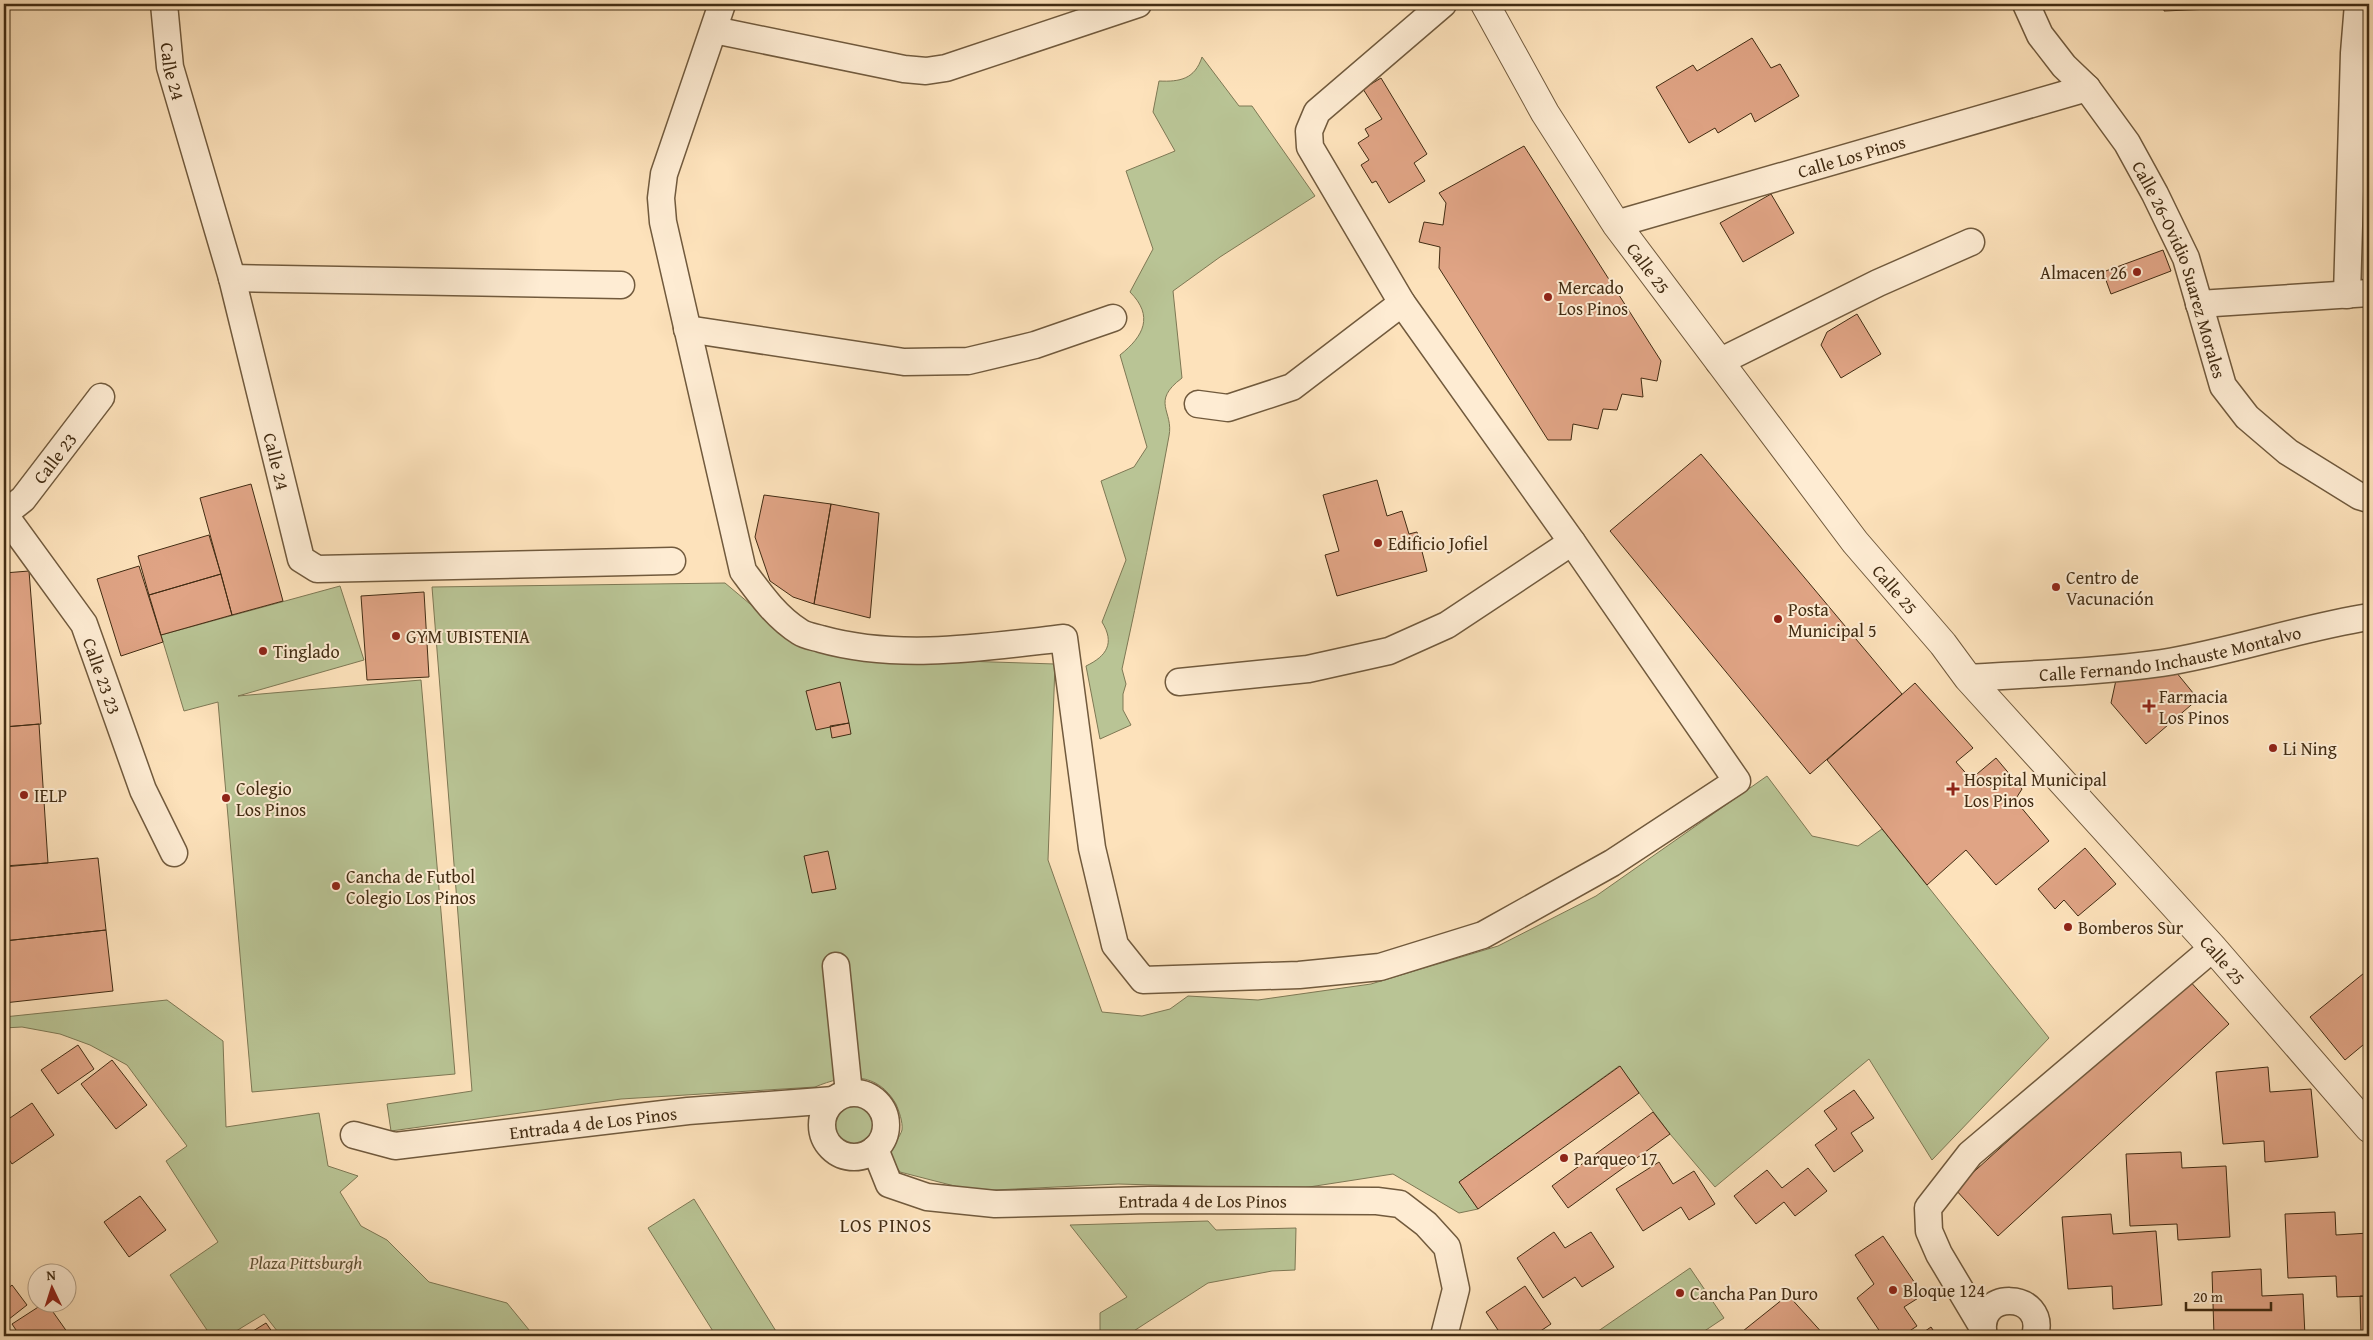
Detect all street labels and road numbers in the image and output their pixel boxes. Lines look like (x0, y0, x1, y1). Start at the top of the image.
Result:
street label: Calle 24 (154, 41, 192, 103)
street label: Calle Los Pinos (1794, 128, 1909, 184)
street label: Calle 26-Ovidio Suarez Morales (2126, 156, 2234, 382)
street label: Calle 25 (1621, 236, 1677, 299)
street label: Calle 23 (26, 427, 83, 489)
street label: Calle 24 (257, 430, 297, 493)
street label: Calle 25 (1866, 558, 1925, 620)
street label: Calle Fernando Inchauste Montalvo (2038, 618, 2304, 687)
street label: Calle 23 23 (76, 634, 128, 718)
street label: Calle 25 (2194, 929, 2252, 991)
street label: Entrada 4 de Los Pinos (508, 1099, 678, 1146)
street label: Entrada 4 de Los Pinos (1118, 1186, 1287, 1214)

